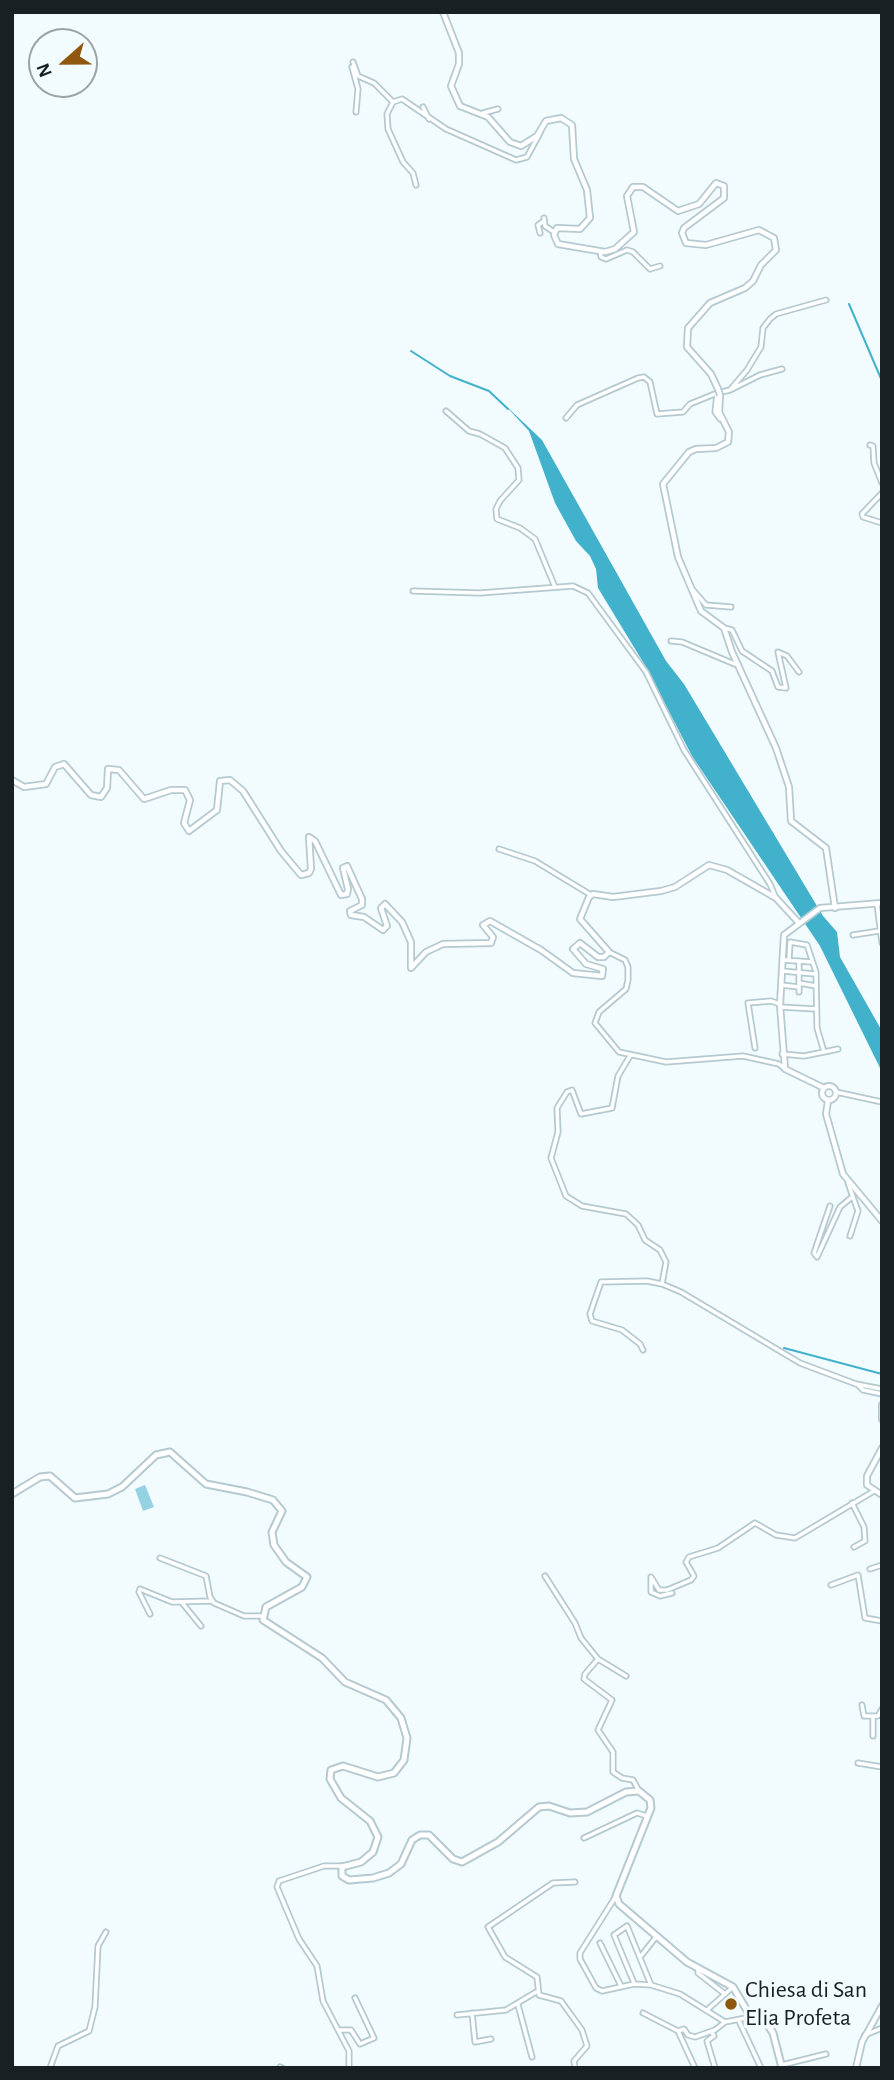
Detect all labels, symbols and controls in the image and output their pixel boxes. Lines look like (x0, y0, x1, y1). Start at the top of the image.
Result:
north arrow (28, 28, 98, 98)
text: N (34, 60, 56, 80)
place label: Chiesa di San Elia Profeta (745, 1976, 867, 2032)
marker: Chiesa di San Elia Profeta (723, 1996, 739, 2012)

